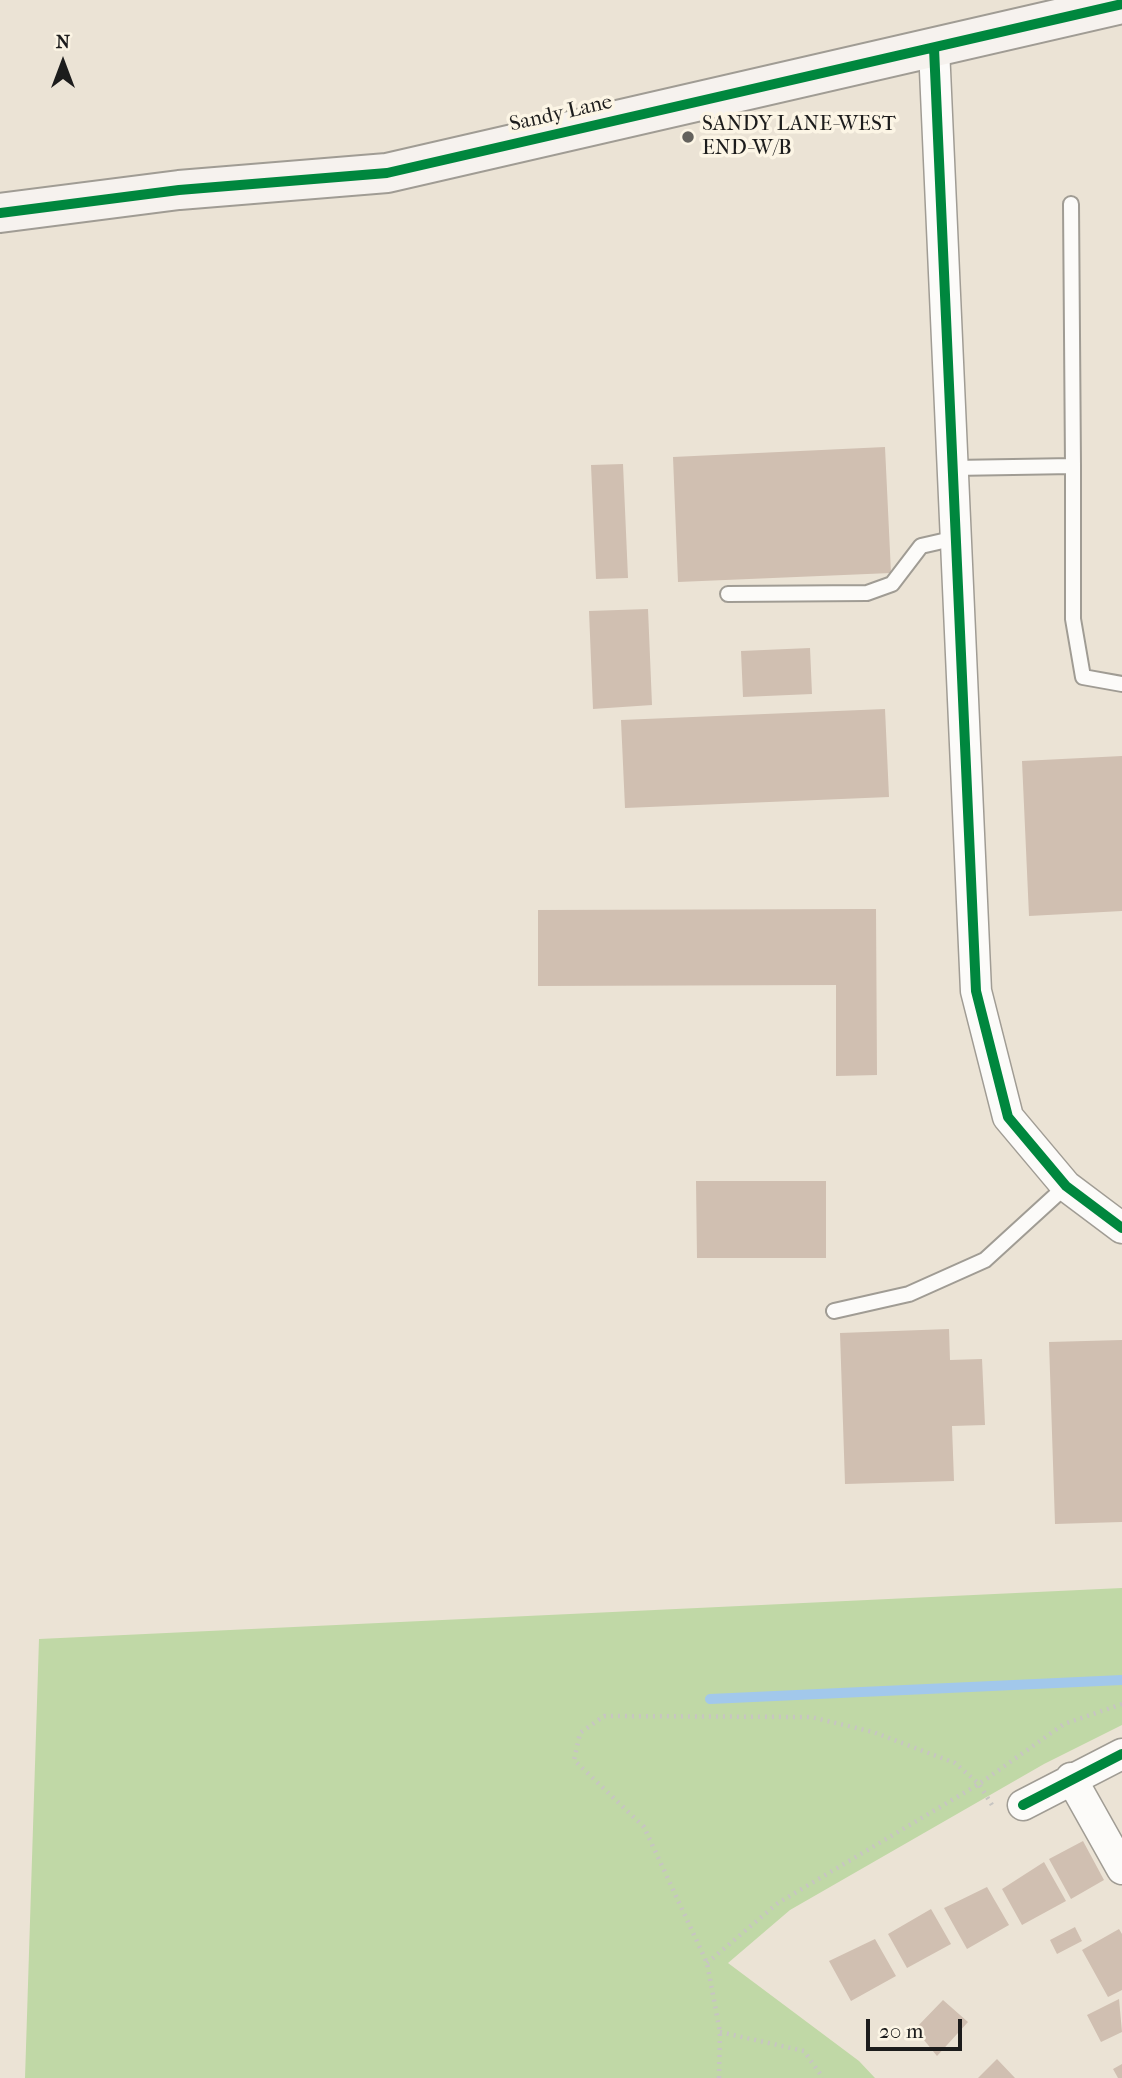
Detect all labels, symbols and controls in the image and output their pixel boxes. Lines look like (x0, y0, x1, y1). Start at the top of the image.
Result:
north arrow (28, 28, 98, 98)
text: N (56, 31, 70, 53)
street label: Sandy Lane (507, 90, 615, 138)
place label: SANDY LANE-WEST END-W/B (702, 112, 896, 162)
marker: SANDY LANE-WEST END-W/B (680, 129, 696, 145)
scale bar (870, 2004, 966, 2048)
text: 20 m (879, 2019, 923, 2043)

